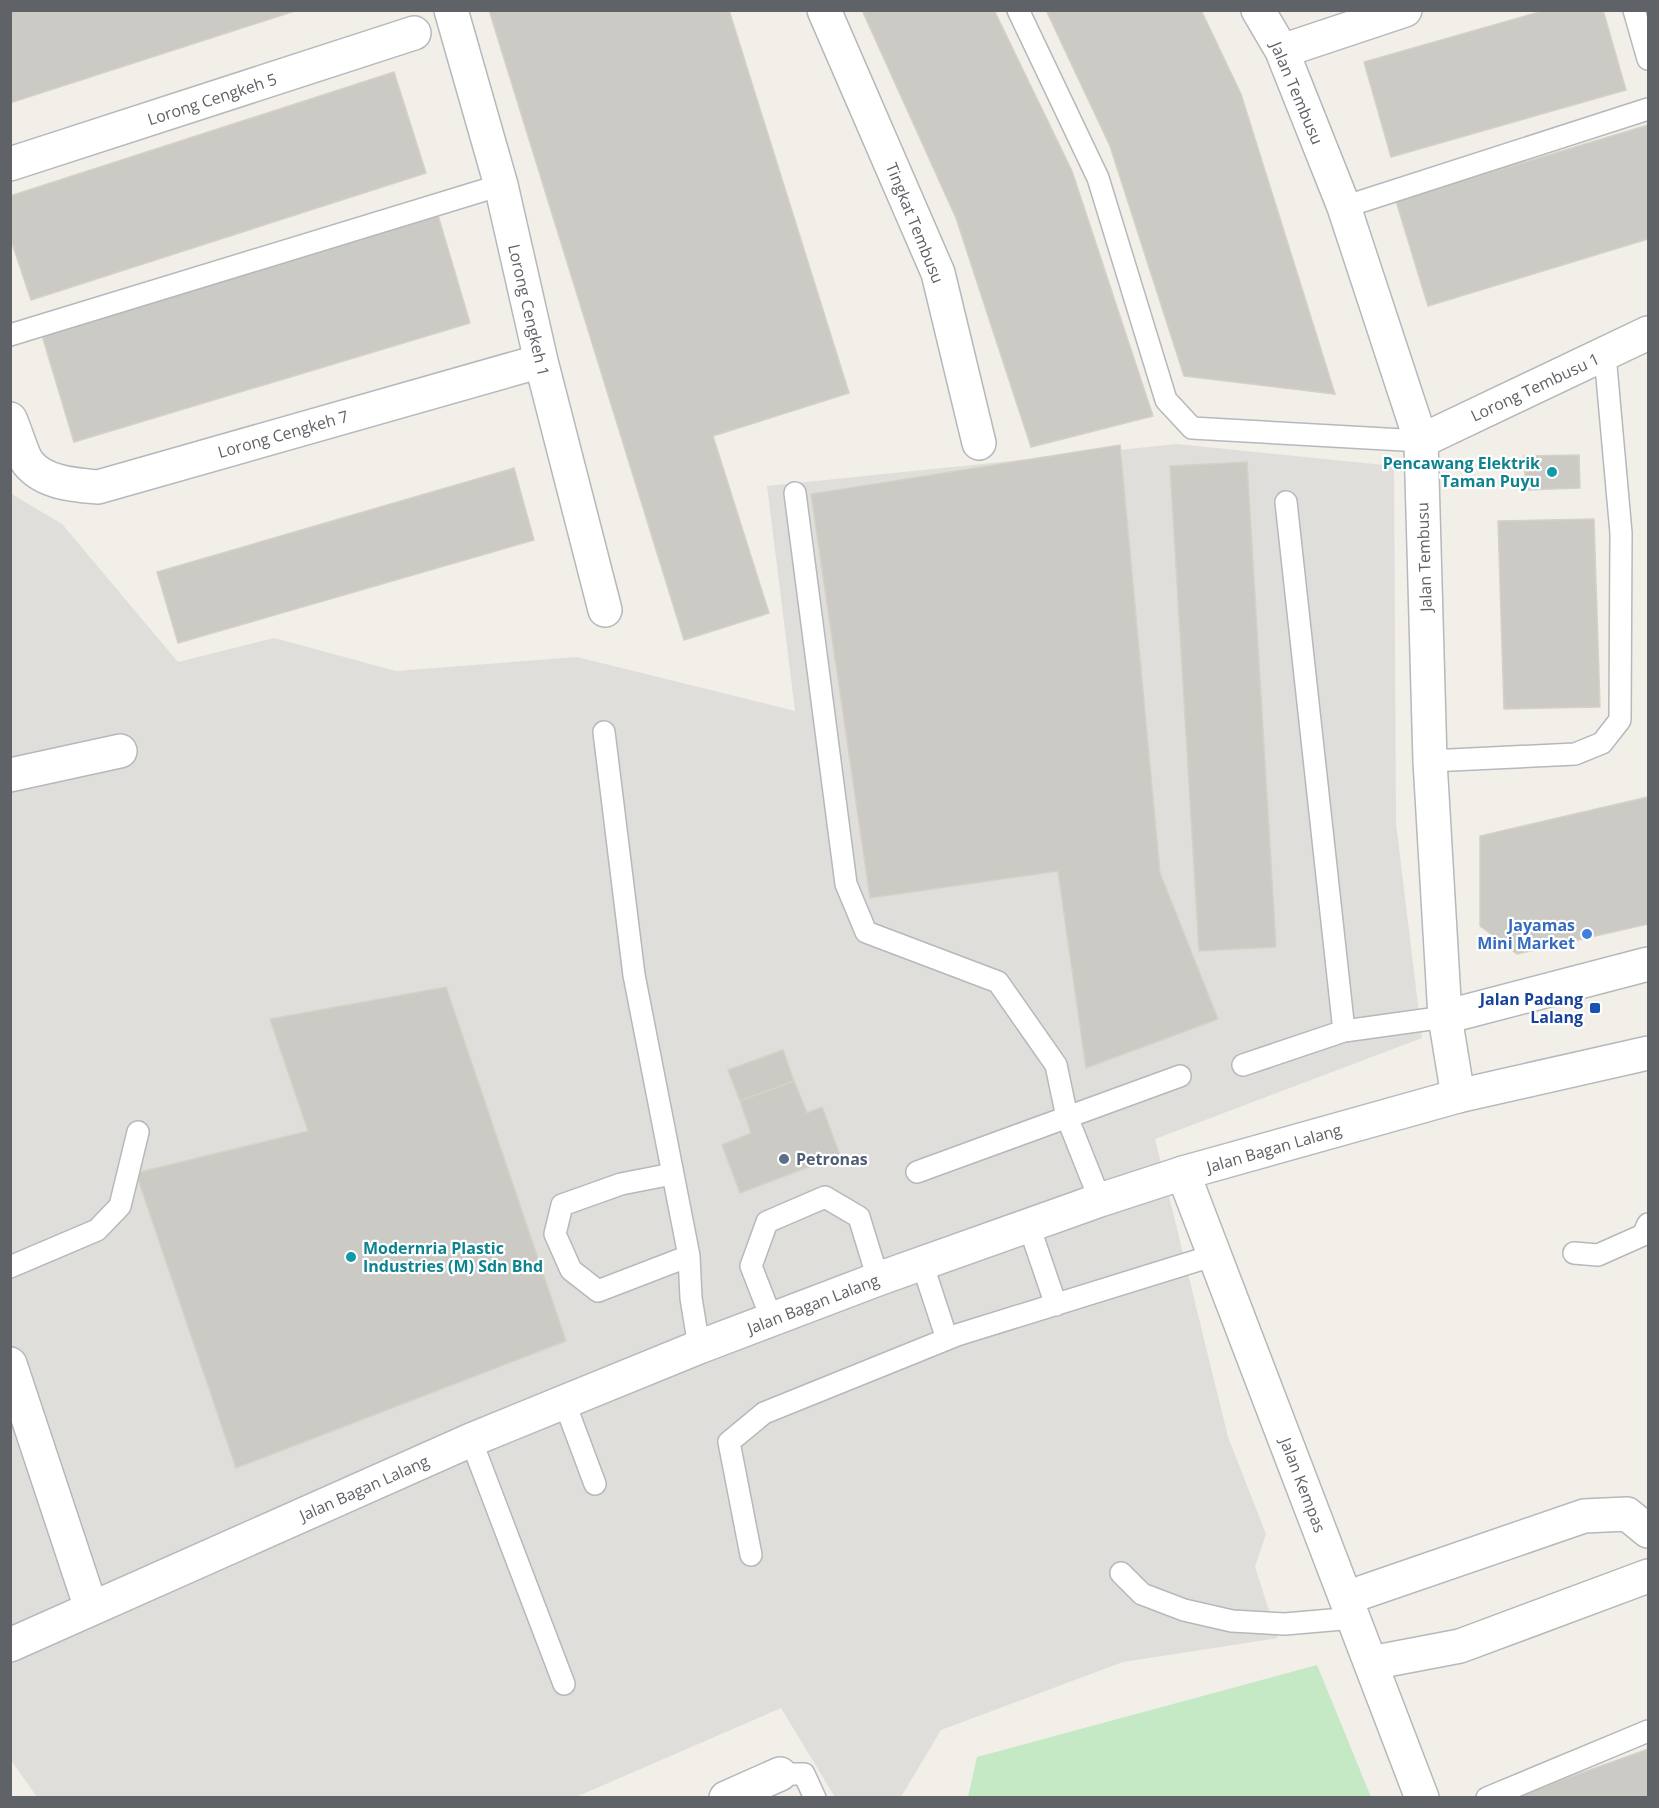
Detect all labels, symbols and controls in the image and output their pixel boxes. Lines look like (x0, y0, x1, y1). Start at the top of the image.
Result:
street label: Jalan Tembusu (1265, 36, 1329, 148)
street label: Lorong Cengkeh 5 (144, 68, 280, 130)
street label: Tingkat Tembusu (881, 159, 949, 287)
street label: Lorong Cengkeh 1 (503, 242, 555, 378)
street label: Lorong Tembusu 1 (1467, 348, 1603, 426)
street label: Lorong Cengkeh 7 (215, 405, 351, 463)
place label: Pencawang Elektrik Taman Puyu (1383, 452, 1540, 492)
marker: Pencawang Elektrik Taman Puyu (1545, 465, 1559, 479)
street label: Jalan Tembusu (1411, 502, 1437, 614)
place label: Jayamas Mini Market (1477, 914, 1575, 954)
marker: Jayamas Mini Market (1580, 927, 1594, 941)
place label: Jalan Padang Lalang (1478, 988, 1583, 1028)
marker: Jalan Padang Lalang (1588, 1001, 1602, 1015)
street label: Jalan Bagan Lalang (1202, 1118, 1344, 1178)
place label: Petronas (796, 1148, 868, 1170)
marker: Petronas (777, 1152, 791, 1166)
place label: Modernria Plastic Industries (M) Sdn Bhd (363, 1237, 543, 1277)
marker: Modernria Plastic Industries (M) Sdn Bhd (344, 1250, 358, 1264)
street label: Jalan Bagan Lalang (742, 1269, 882, 1340)
street label: Jalan Kempas (1274, 1433, 1331, 1536)
street label: Jalan Bagan Lalang (294, 1449, 432, 1527)

